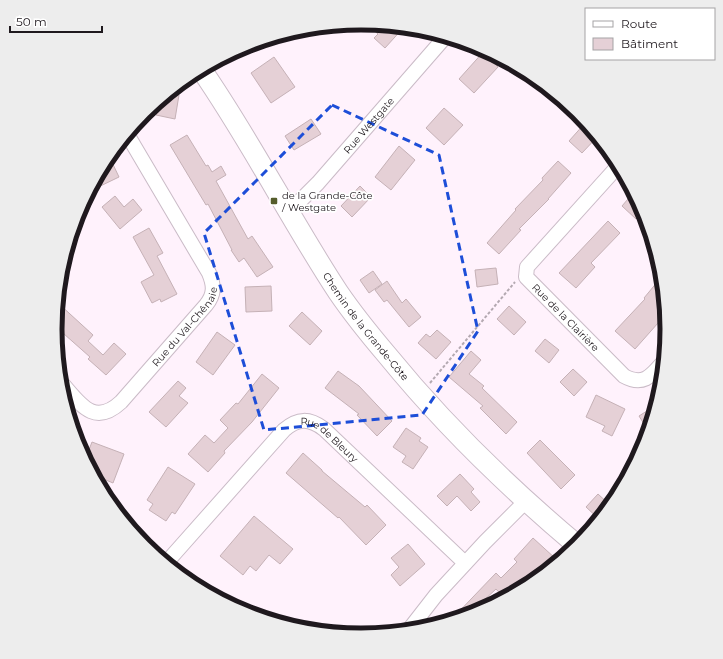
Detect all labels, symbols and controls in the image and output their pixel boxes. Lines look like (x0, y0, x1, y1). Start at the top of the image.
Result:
scale bar (10, 8, 102, 34)
legend (585, 8, 715, 60)
text: 50 m (16, 14, 47, 29)
text: Route (621, 16, 657, 31)
text: Bâtiment (621, 36, 678, 51)
street label: Rue Westgate (341, 95, 397, 156)
place label: de la Grande-Côte / Westgate (281, 189, 373, 214)
marker: de la Grande-Côte / Westgate (269, 196, 279, 206)
street label: Chemin de la Grande-Côte (320, 270, 411, 383)
street label: Rue de la Clairière (529, 281, 602, 354)
street label: Rue du Val-Chênaie (149, 287, 220, 369)
street label: Rue de Bleury (300, 415, 361, 466)

